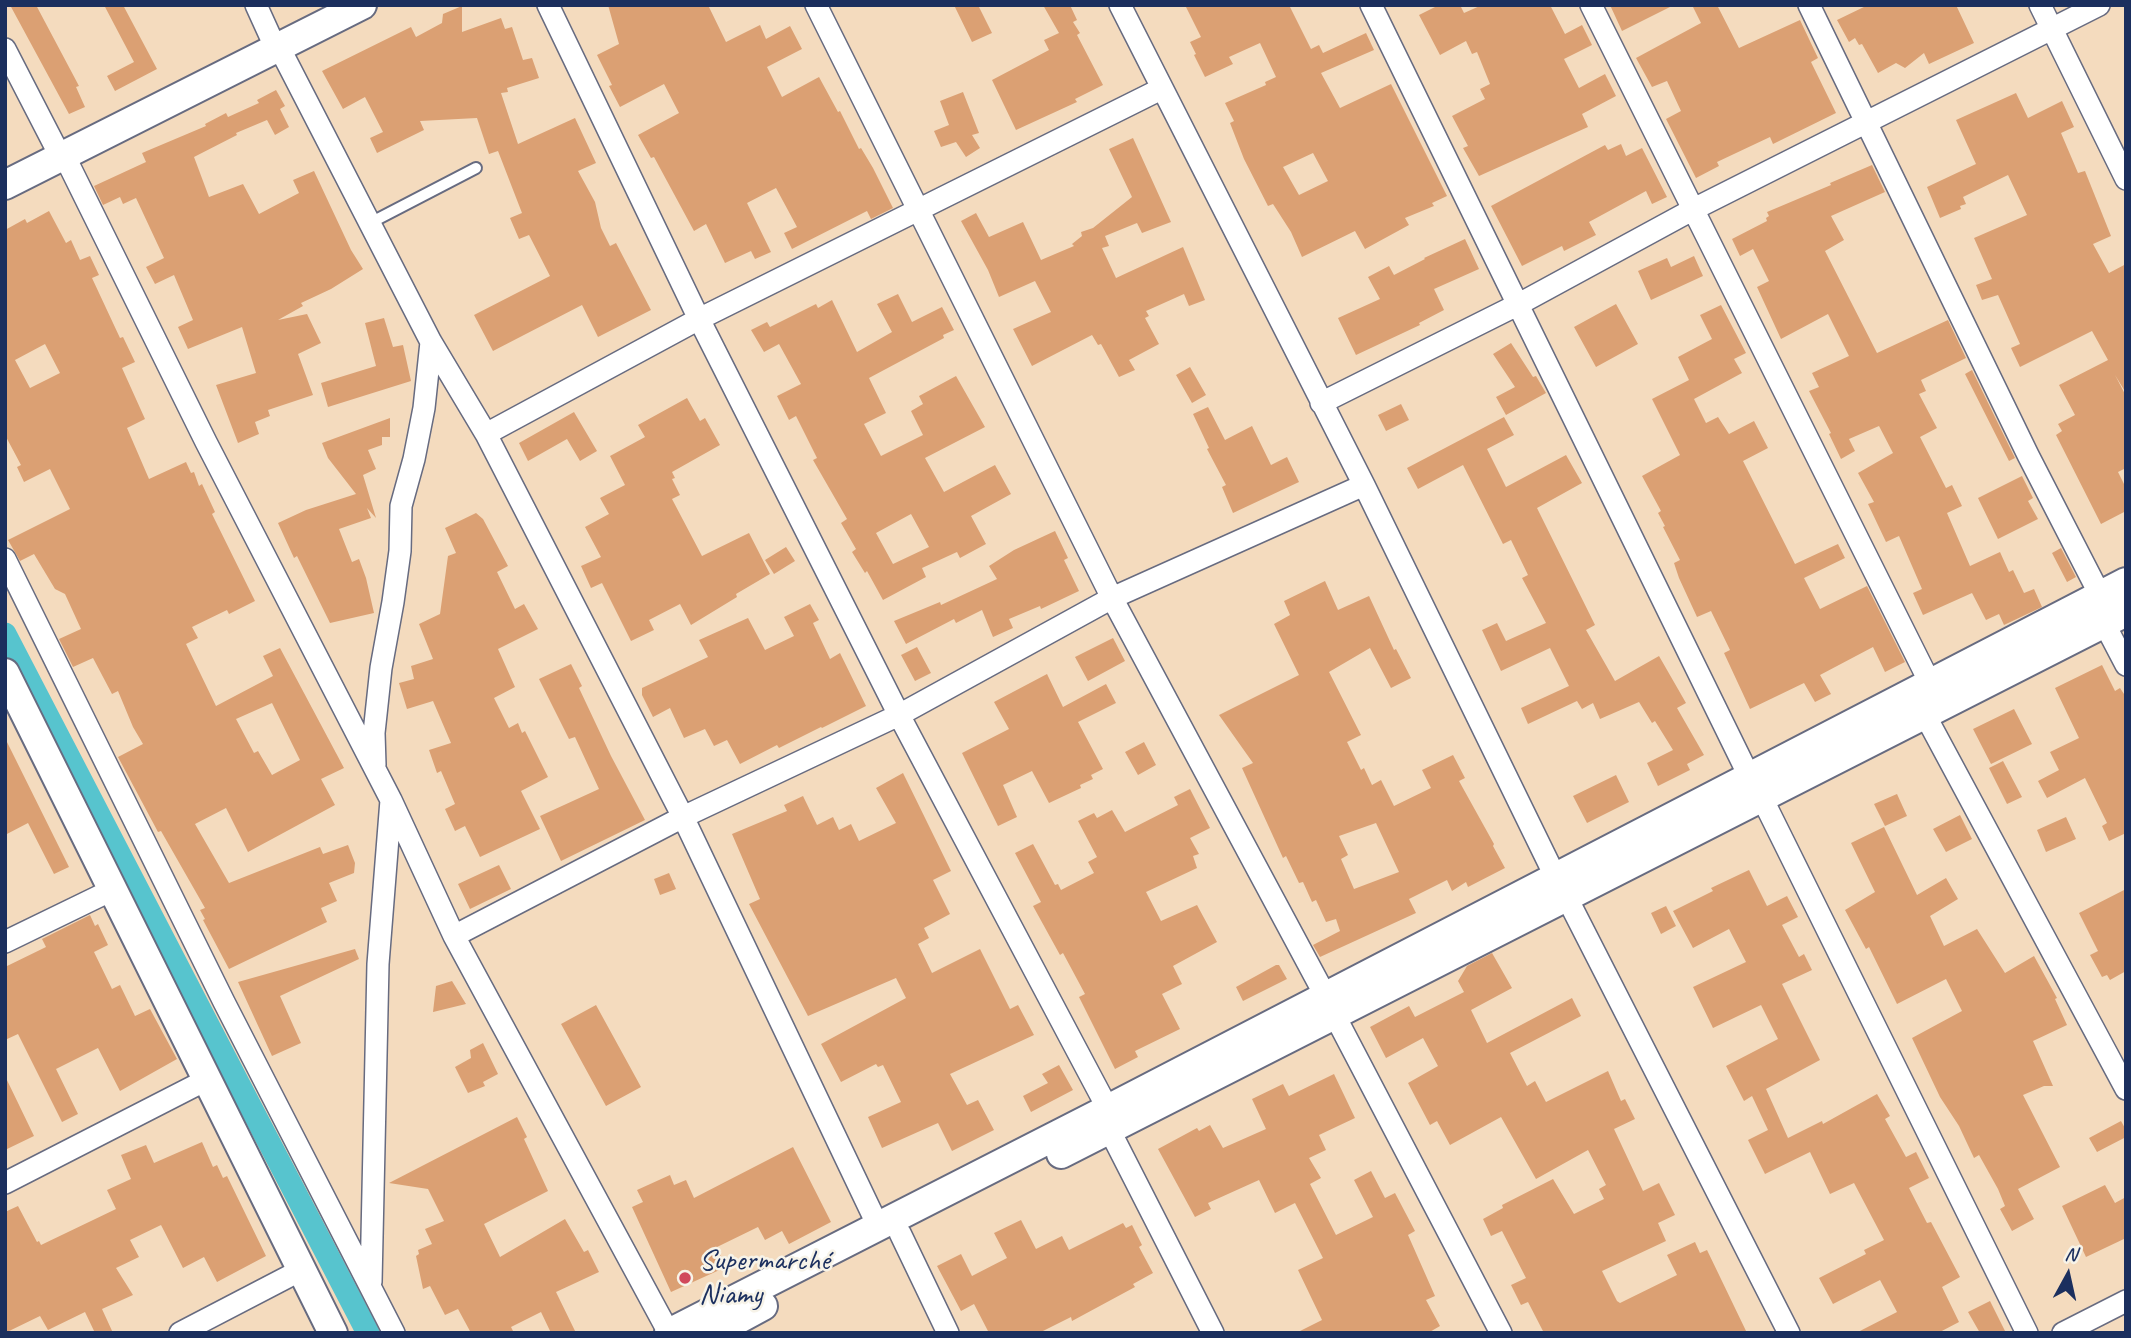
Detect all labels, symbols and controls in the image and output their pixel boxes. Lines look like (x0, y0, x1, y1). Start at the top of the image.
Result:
north arrow (2033, 1240, 2103, 1310)
text: N (2063, 1242, 2078, 1267)
place label: Supermarché Niamy (699, 1243, 830, 1314)
marker: Supermarché Niamy (677, 1270, 693, 1286)

